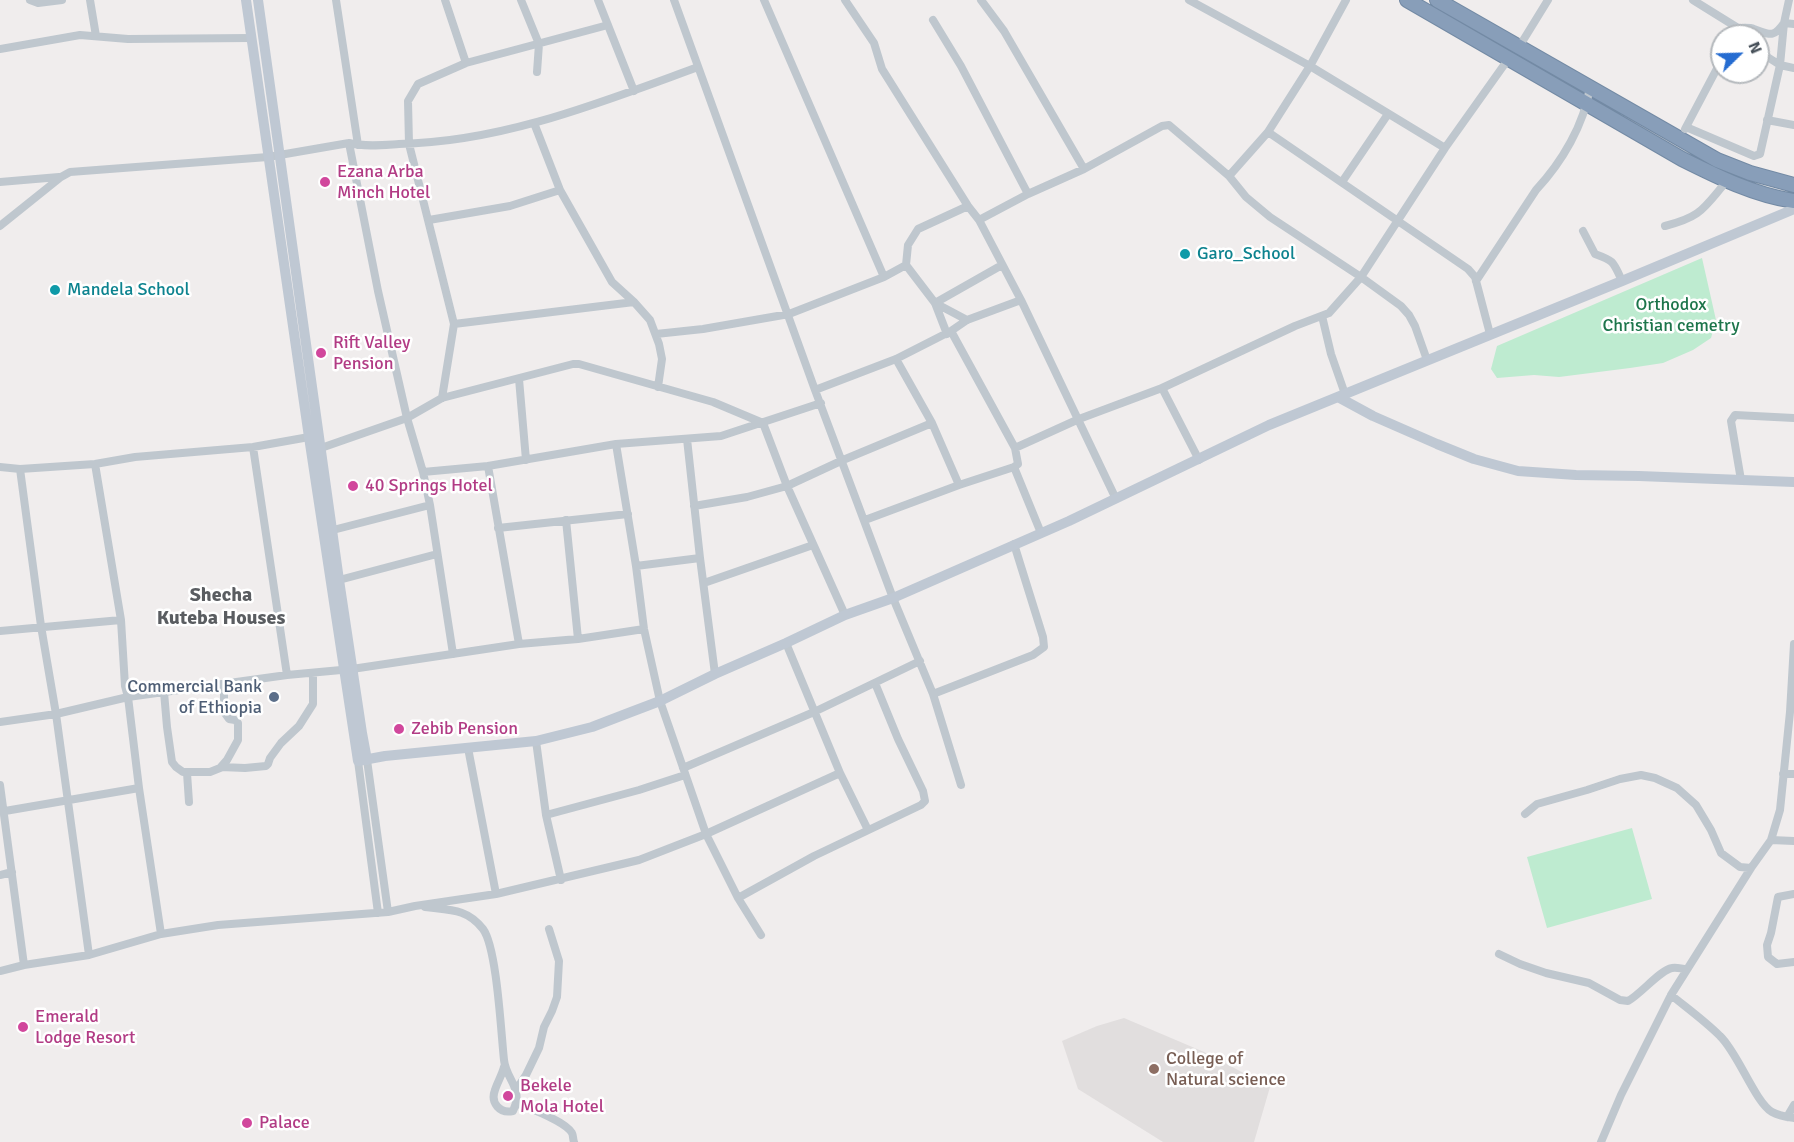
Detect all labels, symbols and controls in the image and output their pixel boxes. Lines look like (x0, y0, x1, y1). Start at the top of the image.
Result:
north arrow (1710, 24, 1770, 84)
text: N (1743, 39, 1766, 57)
place label: Ezana Arba Minch Hotel (337, 161, 430, 204)
marker: Ezana Arba Minch Hotel (318, 175, 332, 189)
place label: Garo_School (1197, 243, 1295, 265)
marker: Garo_School (1178, 247, 1192, 261)
place label: Mandela School (67, 279, 190, 301)
marker: Mandela School (48, 283, 62, 297)
park label: Orthodox Christian cemetry (1602, 294, 1740, 336)
place label: Rift Valley Pension (333, 332, 410, 374)
marker: Rift Valley Pension (314, 346, 328, 360)
place label: 40 Springs Hotel (365, 475, 493, 497)
marker: 40 Springs Hotel (346, 479, 360, 493)
district label: Shecha Kuteba Houses (157, 584, 285, 631)
place label: Commercial Bank of Ethiopia (127, 676, 262, 718)
marker: Commercial Bank of Ethiopia (267, 690, 281, 704)
place label: Zebib Pension (411, 718, 518, 740)
marker: Zebib Pension (392, 722, 406, 736)
place label: Emerald Lodge Resort (35, 1006, 135, 1048)
marker: Emerald Lodge Resort (16, 1020, 30, 1034)
place label: College of Natural science (1166, 1048, 1286, 1090)
marker: College of Natural science (1147, 1062, 1161, 1076)
place label: Bekele Mola Hotel (520, 1075, 604, 1118)
marker: Bekele Mola Hotel (501, 1089, 515, 1103)
place label: Palace (259, 1112, 310, 1134)
marker: Palace (240, 1116, 254, 1130)

